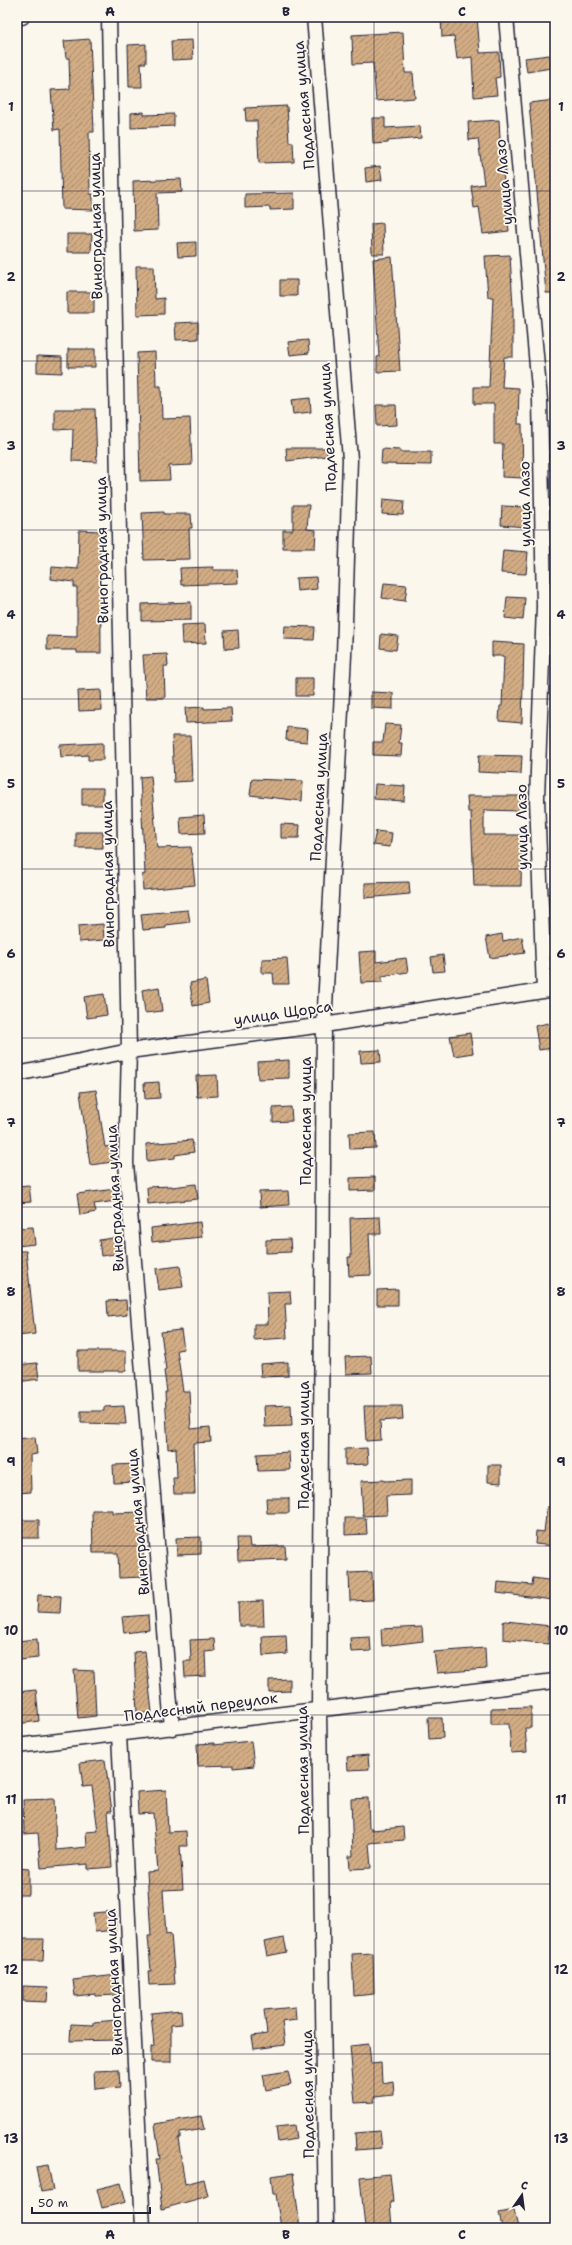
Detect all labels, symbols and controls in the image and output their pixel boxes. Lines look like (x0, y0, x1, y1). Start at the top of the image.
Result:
text: A (105, 3, 115, 20)
text: B (282, 3, 290, 20)
text: C (458, 3, 466, 20)
street label: Подлесная улица (288, 39, 320, 170)
text: 1 (8, 98, 14, 115)
text: 1 (558, 98, 564, 115)
street label: улица Лазо (490, 138, 518, 226)
street label: Виноградная улица (85, 152, 107, 300)
text: 2 (6, 268, 16, 285)
text: 2 (556, 268, 566, 285)
street label: Подлесная улица (315, 362, 341, 492)
text: 3 (6, 437, 16, 454)
text: 3 (556, 437, 566, 454)
street label: улица Лазо (514, 461, 536, 547)
street label: Виноградная улица (91, 476, 113, 624)
text: 4 (6, 606, 16, 623)
text: 4 (556, 606, 566, 623)
street label: Подлесная улица (306, 732, 332, 862)
text: 5 (7, 775, 15, 792)
text: 5 (557, 775, 565, 792)
street label: улица Лазо (511, 784, 533, 870)
street label: Виноградная улица (97, 800, 119, 948)
text: 6 (6, 945, 16, 962)
text: 6 (556, 945, 566, 962)
street label: улица Щорса (232, 996, 334, 1030)
street label: Подлесная улица (296, 1056, 316, 1185)
text: 7 (6, 1114, 16, 1131)
text: 7 (556, 1114, 566, 1131)
street label: Виноградная улица (101, 1123, 129, 1272)
text: 8 (6, 1283, 16, 1300)
text: 8 (556, 1283, 566, 1300)
street label: Подлесная улица (294, 1380, 314, 1509)
street label: Виноградная улица (122, 1447, 154, 1596)
text: 9 (6, 1453, 16, 1470)
text: 9 (556, 1453, 566, 1470)
text: 10 (4, 1622, 18, 1639)
text: 10 (554, 1622, 568, 1639)
street label: Подлесный переулок (123, 1688, 279, 1726)
street label: Подлесная улица (292, 1705, 314, 1835)
text: 11 (5, 1791, 17, 1808)
text: 11 (555, 1791, 567, 1808)
street label: Виноградная улица (100, 1907, 128, 2056)
text: 12 (4, 1961, 18, 1978)
text: 12 (554, 1961, 568, 1978)
street label: Подлесная улица (297, 2029, 319, 2159)
text: 13 (4, 2130, 18, 2147)
text: 13 (554, 2130, 568, 2147)
north arrow (502, 2175, 542, 2215)
text: С (519, 2178, 530, 2194)
scale bar (32, 2189, 150, 2215)
text: 50 m (38, 2195, 68, 2211)
text: A (105, 2226, 115, 2243)
text: B (282, 2226, 290, 2243)
text: C (458, 2226, 466, 2243)

